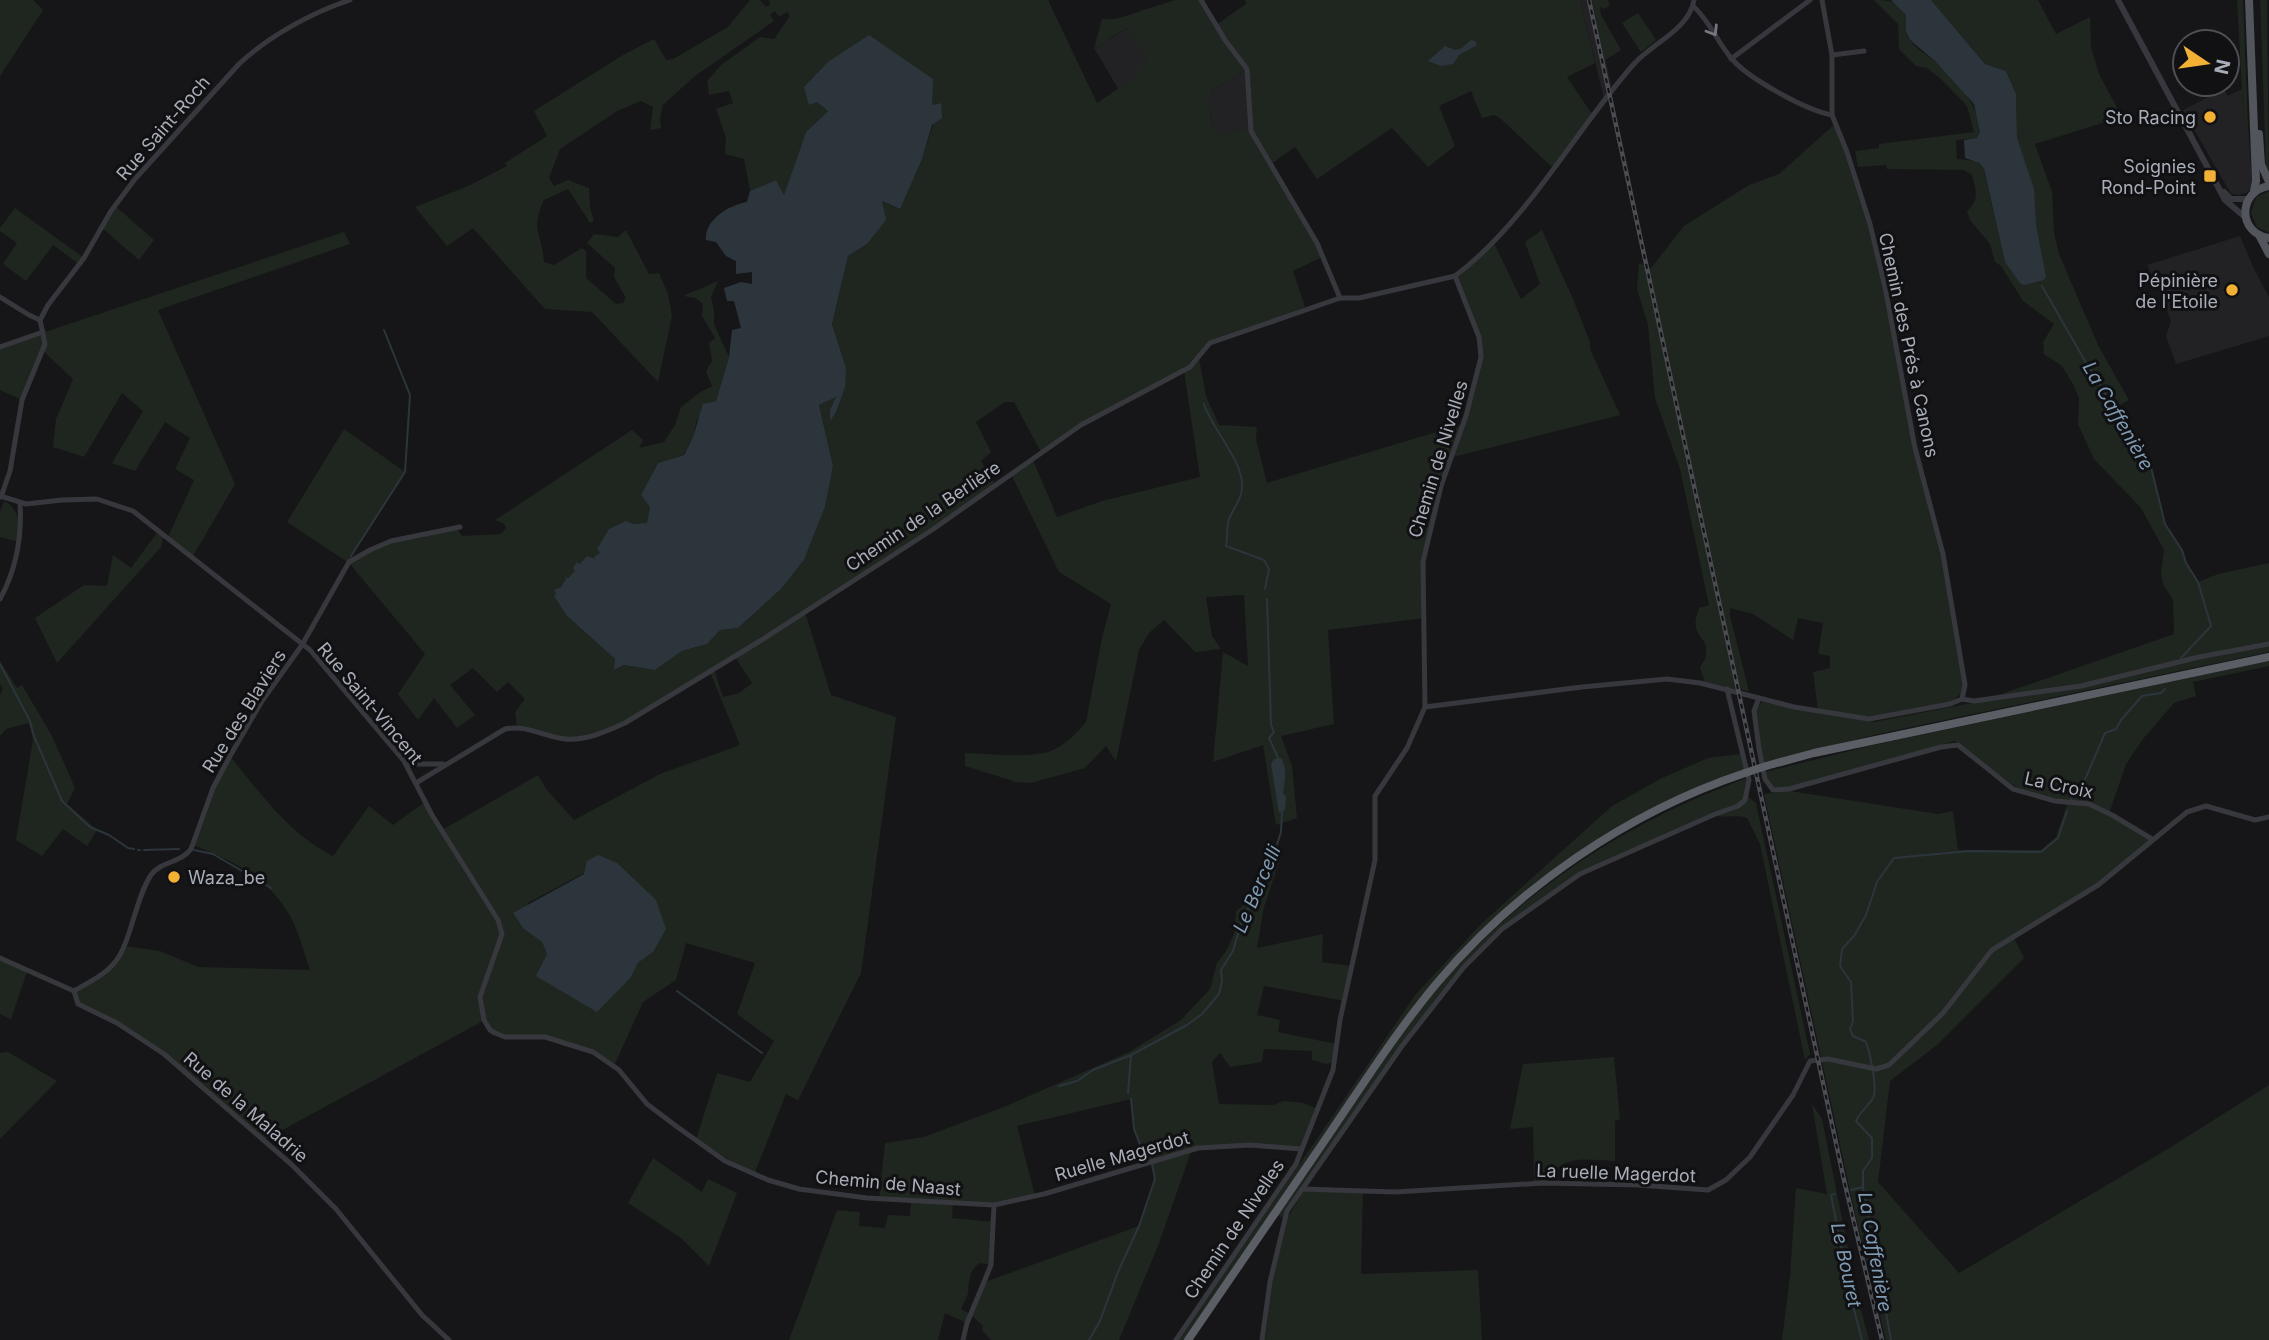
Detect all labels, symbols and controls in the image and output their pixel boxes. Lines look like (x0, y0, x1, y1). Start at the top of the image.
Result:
one-way arrow (1705, 24, 1718, 37)
north arrow (2171, 28, 2241, 98)
text: N (2209, 57, 2235, 76)
street label: Rue Saint-Roch (112, 72, 214, 184)
place label: Sto Racing (2105, 107, 2196, 128)
marker: Sto Racing (2202, 109, 2218, 125)
place label: Soignies Rond-Point (2101, 156, 2196, 198)
marker: Soignies Rond-Point (2202, 168, 2218, 184)
street label: Chemin des Prés à Canons (1875, 231, 1943, 459)
place label: Pépinière de l'Etoile (2135, 270, 2218, 312)
marker: Pépinière de l'Etoile (2224, 282, 2240, 298)
water label: La Caffenière (2078, 358, 2158, 474)
street label: Chemin de Nivelles (1404, 378, 1472, 540)
street label: Chemin de la Berlière (842, 456, 1004, 576)
street label: Rue Saint-Vincent (313, 638, 427, 768)
street label: Rue des Blaviers (198, 646, 290, 776)
street label: La Croix (2023, 767, 2096, 803)
water label: Le Bercelli (1228, 841, 1286, 936)
place label: Waza_be (188, 867, 265, 888)
marker: Waza_be (166, 869, 182, 885)
street label: Rue de la Maladrie (180, 1047, 312, 1167)
street label: Ruelle Magerdot (1052, 1127, 1192, 1185)
street label: Chemin de Nivelles (1180, 1155, 1288, 1303)
street label: La ruelle Magerdot (1536, 1160, 1696, 1186)
street label: Chemin de Naast (814, 1166, 962, 1200)
water label: La Caffenière (1853, 1190, 1897, 1314)
water label: Le Bouret (1826, 1220, 1866, 1310)

